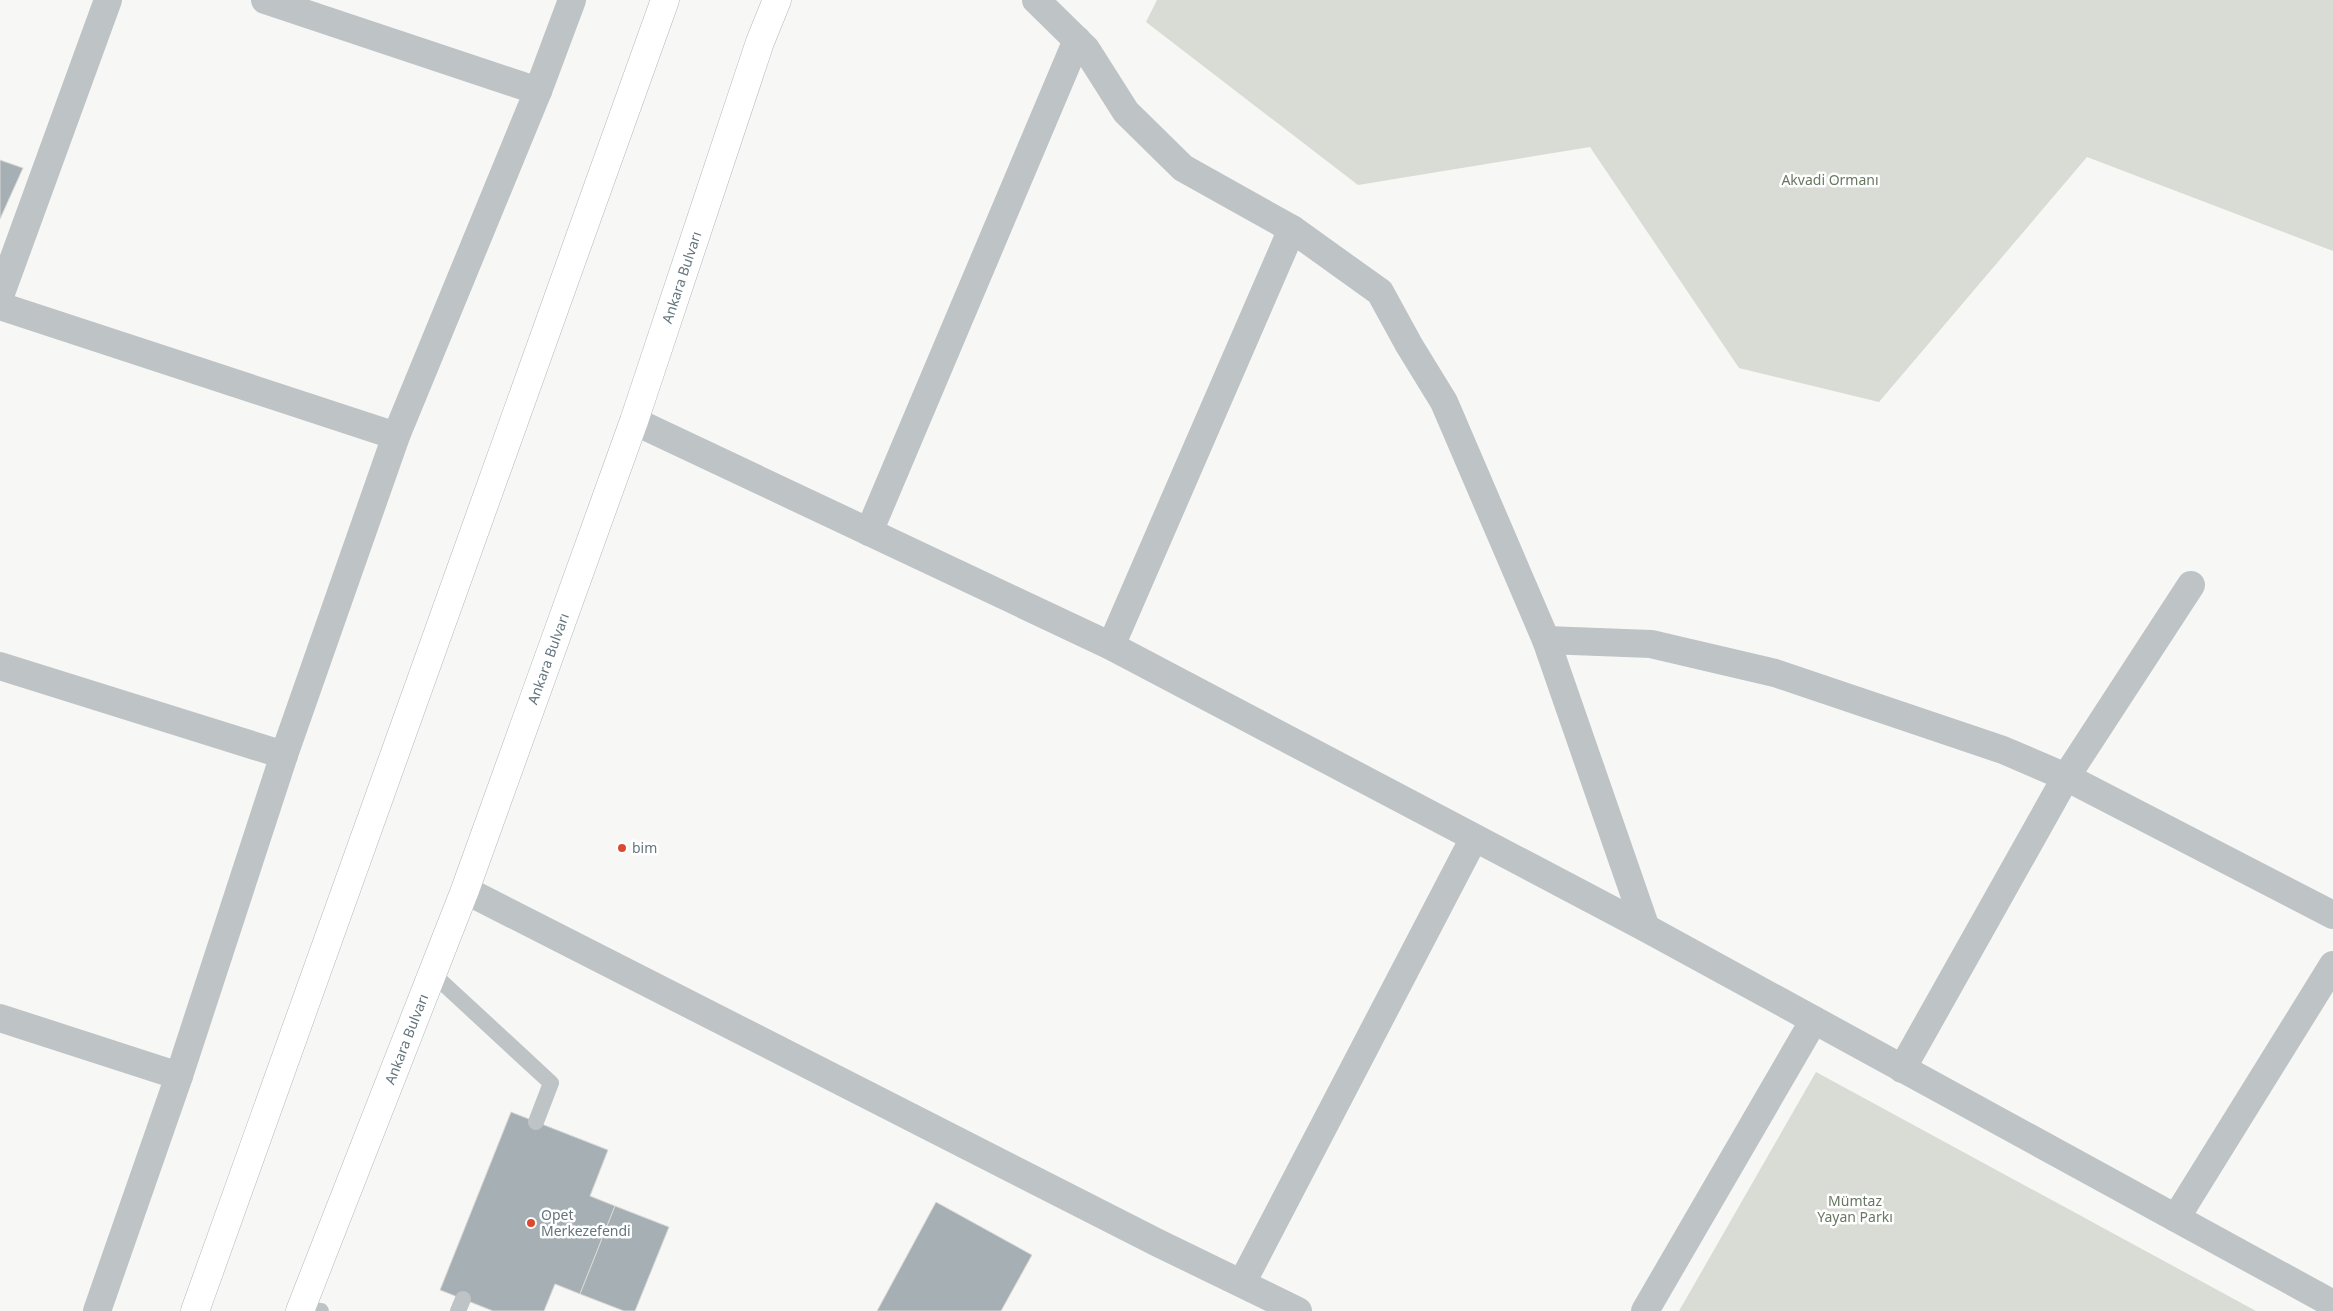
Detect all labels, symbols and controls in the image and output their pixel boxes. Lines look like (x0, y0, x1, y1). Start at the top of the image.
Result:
park label: Akvadi Ormanı (1781, 170, 1879, 189)
street label: Ankara Bulvarı (657, 229, 705, 326)
street label: Ankara Bulvarı (523, 610, 573, 707)
place label: bim (632, 838, 657, 857)
marker: bim (616, 842, 628, 854)
street label: Ankara Bulvarı (380, 991, 432, 1087)
park label: Mümtaz Yayan Parkı (1817, 1191, 1893, 1226)
place label: Opet Merkezefendi (541, 1205, 631, 1240)
marker: Opet Merkezefendi (525, 1217, 537, 1229)

